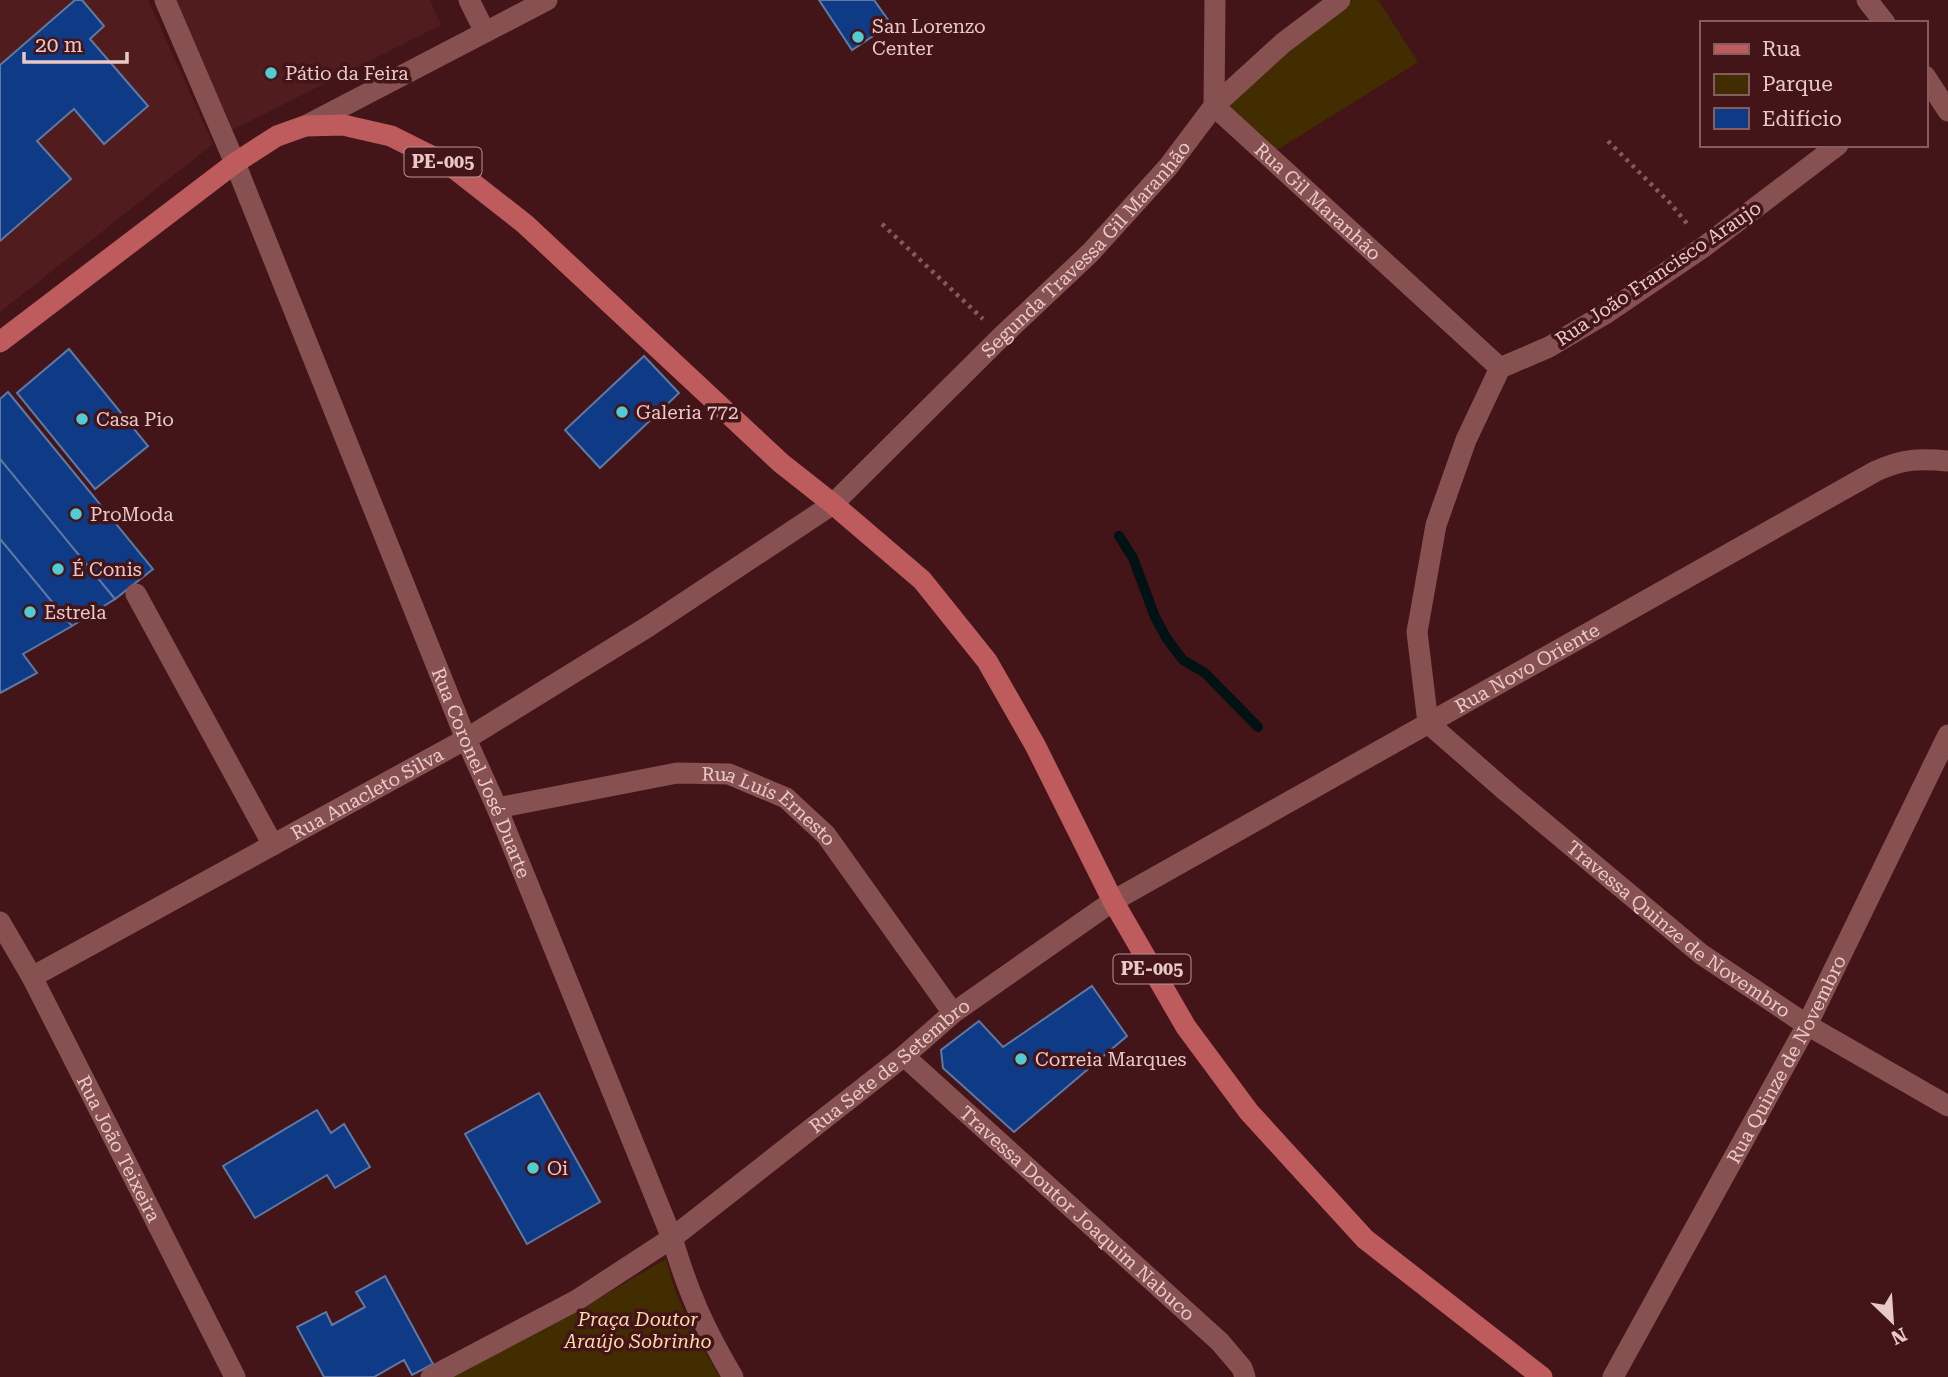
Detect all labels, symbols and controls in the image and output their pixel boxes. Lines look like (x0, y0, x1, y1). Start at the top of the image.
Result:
place label: San Lorenzo Center (872, 15, 986, 60)
scale bar (24, 21, 128, 65)
legend (1700, 21, 1927, 147)
marker: San Lorenzo Center (850, 29, 866, 45)
text: 20 m (35, 33, 83, 57)
text: Rua (1762, 37, 1801, 61)
place label: Pátio da Feira (285, 62, 409, 85)
marker: Pátio da Feira (263, 65, 279, 81)
text: Parque (1762, 72, 1833, 96)
text: Edifício (1762, 107, 1842, 131)
street label: Segunda Travessa Gil Maranhão (976, 136, 1196, 362)
street label: Rua Gil Maranhão (1250, 138, 1386, 265)
road number: PE-005 (404, 148, 481, 176)
street label: Rua João Francisco Araujo (1551, 196, 1765, 351)
place label: Galeria 772 (636, 401, 739, 424)
marker: Galeria 772 (614, 404, 630, 420)
place label: Casa Pio (96, 408, 174, 431)
marker: Casa Pio (74, 411, 90, 427)
place label: ProModa (90, 503, 174, 526)
marker: ProModa (68, 506, 84, 522)
place label: É Conis (72, 558, 142, 581)
marker: É Conis (50, 561, 66, 577)
place label: Estrela (44, 601, 107, 624)
marker: Estrela (22, 604, 38, 620)
street label: Rua Novo Oriente (1451, 618, 1603, 718)
street label: Rua Coronel José Duarte (427, 664, 535, 882)
street label: Rua Anacleto Silva (287, 742, 448, 845)
street label: Rua Luís Ernesto (702, 762, 841, 850)
street label: Travessa Quinze de Novembro (1562, 836, 1795, 1023)
street label: Rua Quinze de Novembro (1722, 951, 1851, 1168)
road number: PE-005 (1114, 954, 1190, 984)
street label: Rua Sete de Setembro (805, 994, 974, 1138)
place label: Correia Marques (1035, 1048, 1187, 1071)
marker: Correia Marques (1013, 1051, 1029, 1067)
street label: Rua João Teixeira (72, 1072, 166, 1227)
street label: Travessa Doutor Joaquim Nabuco (955, 1101, 1200, 1326)
place label: Oi (547, 1157, 568, 1180)
marker: Oi (525, 1160, 541, 1176)
north arrow (1857, 1286, 1927, 1356)
park label: Praça Doutor Araújo Sobrinho (563, 1308, 712, 1353)
text: N (1887, 1322, 1910, 1350)

